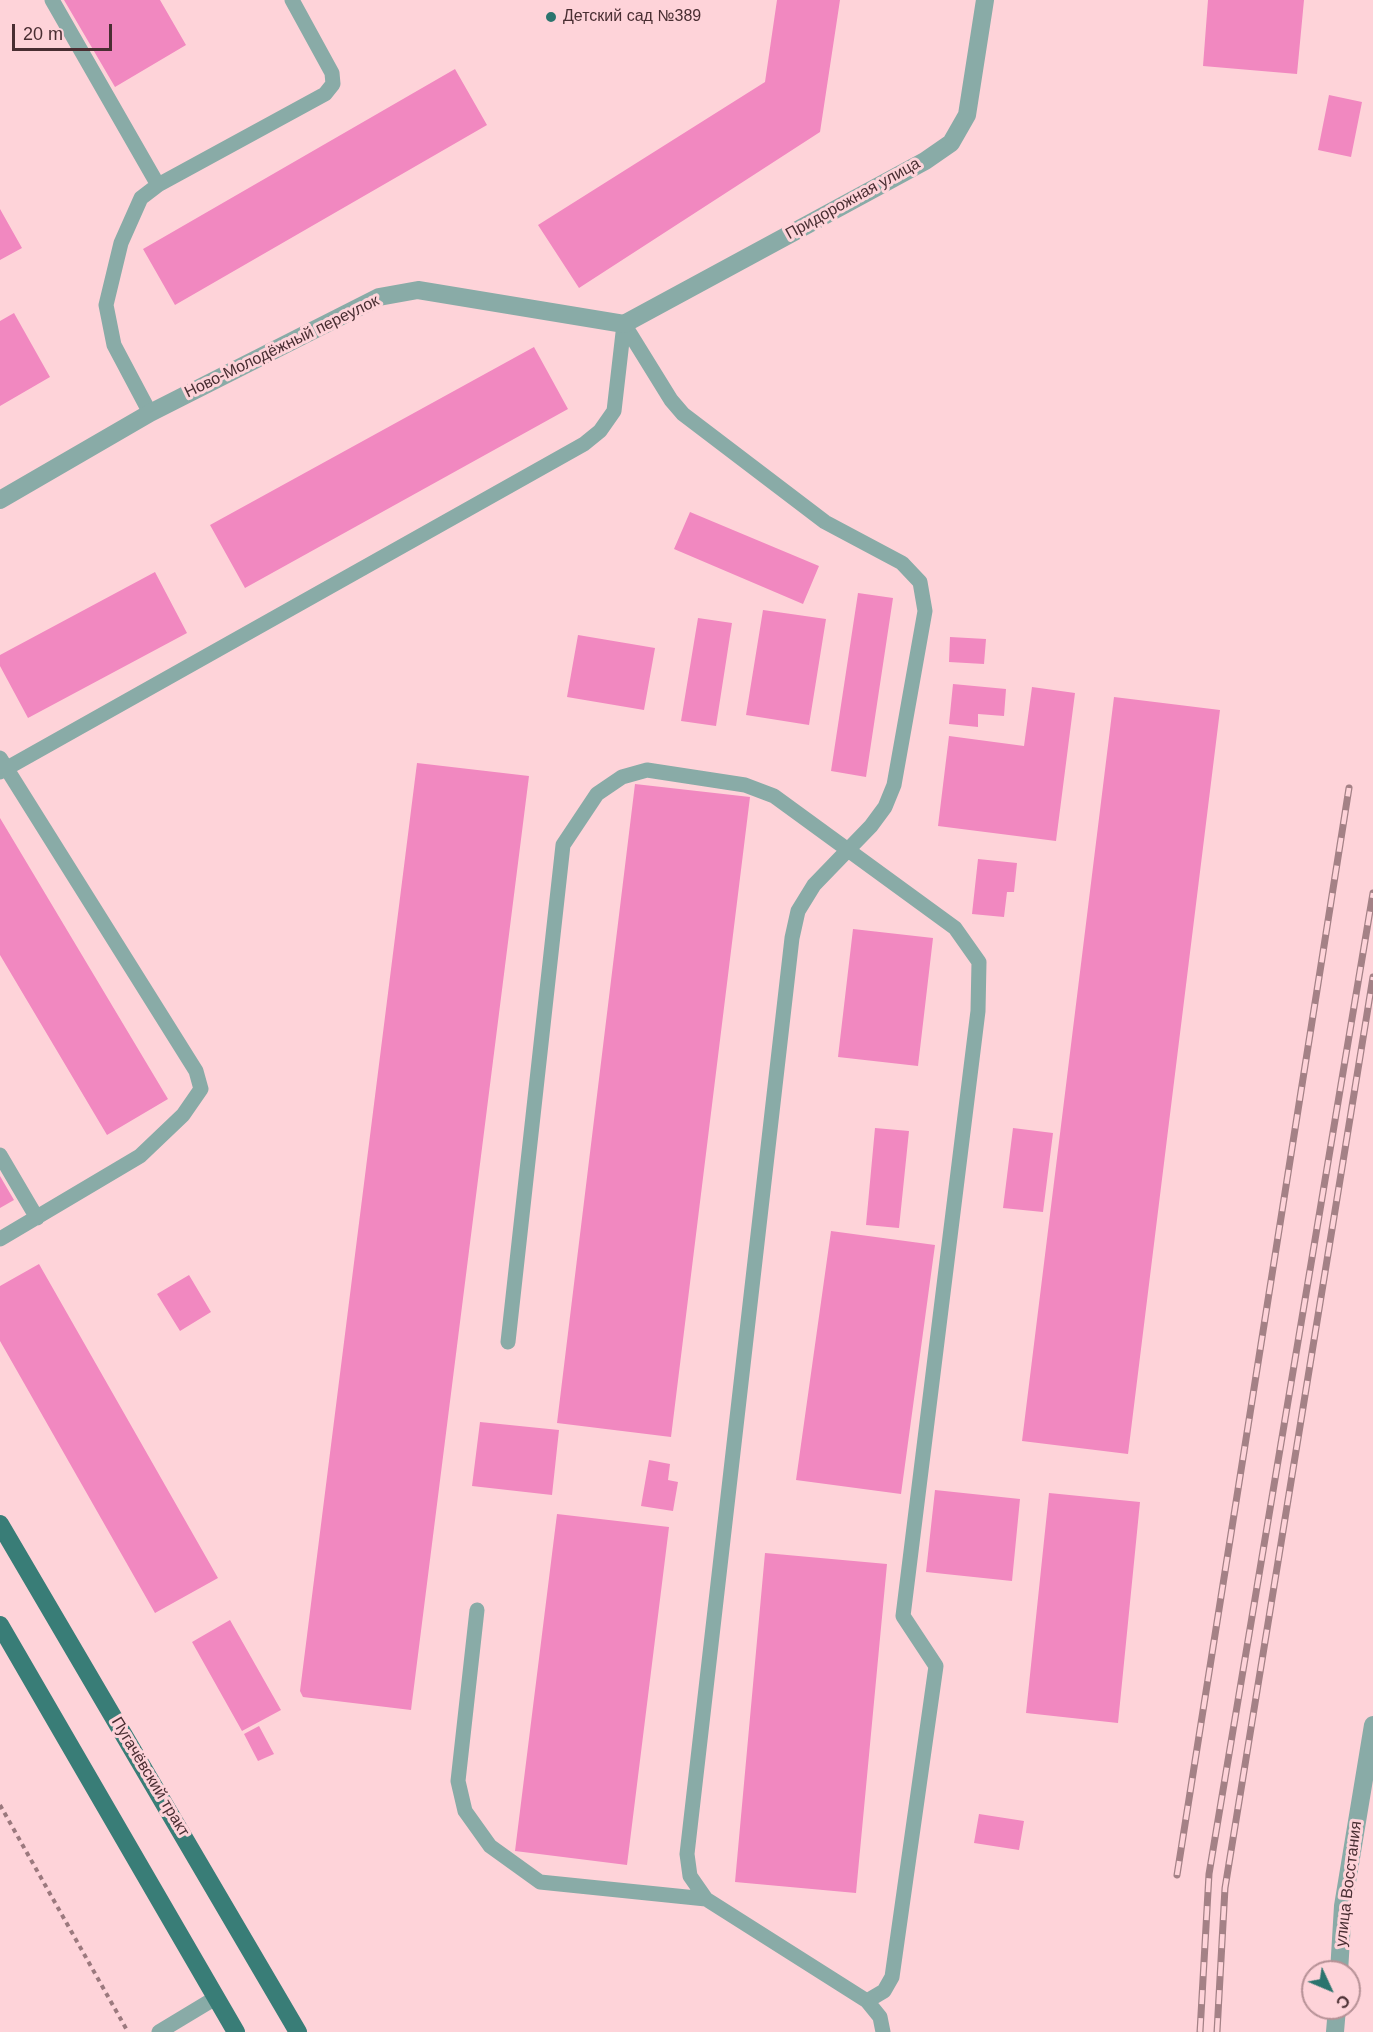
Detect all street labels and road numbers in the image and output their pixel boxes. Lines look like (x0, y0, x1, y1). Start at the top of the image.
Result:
street label: Придорожная улица (782, 154, 924, 244)
street label: Ново-Молодёжный переулок (182, 291, 382, 403)
street label: Пугачёвский тракт (107, 1714, 193, 1840)
street label: улица Восстания (1332, 1820, 1366, 1948)

